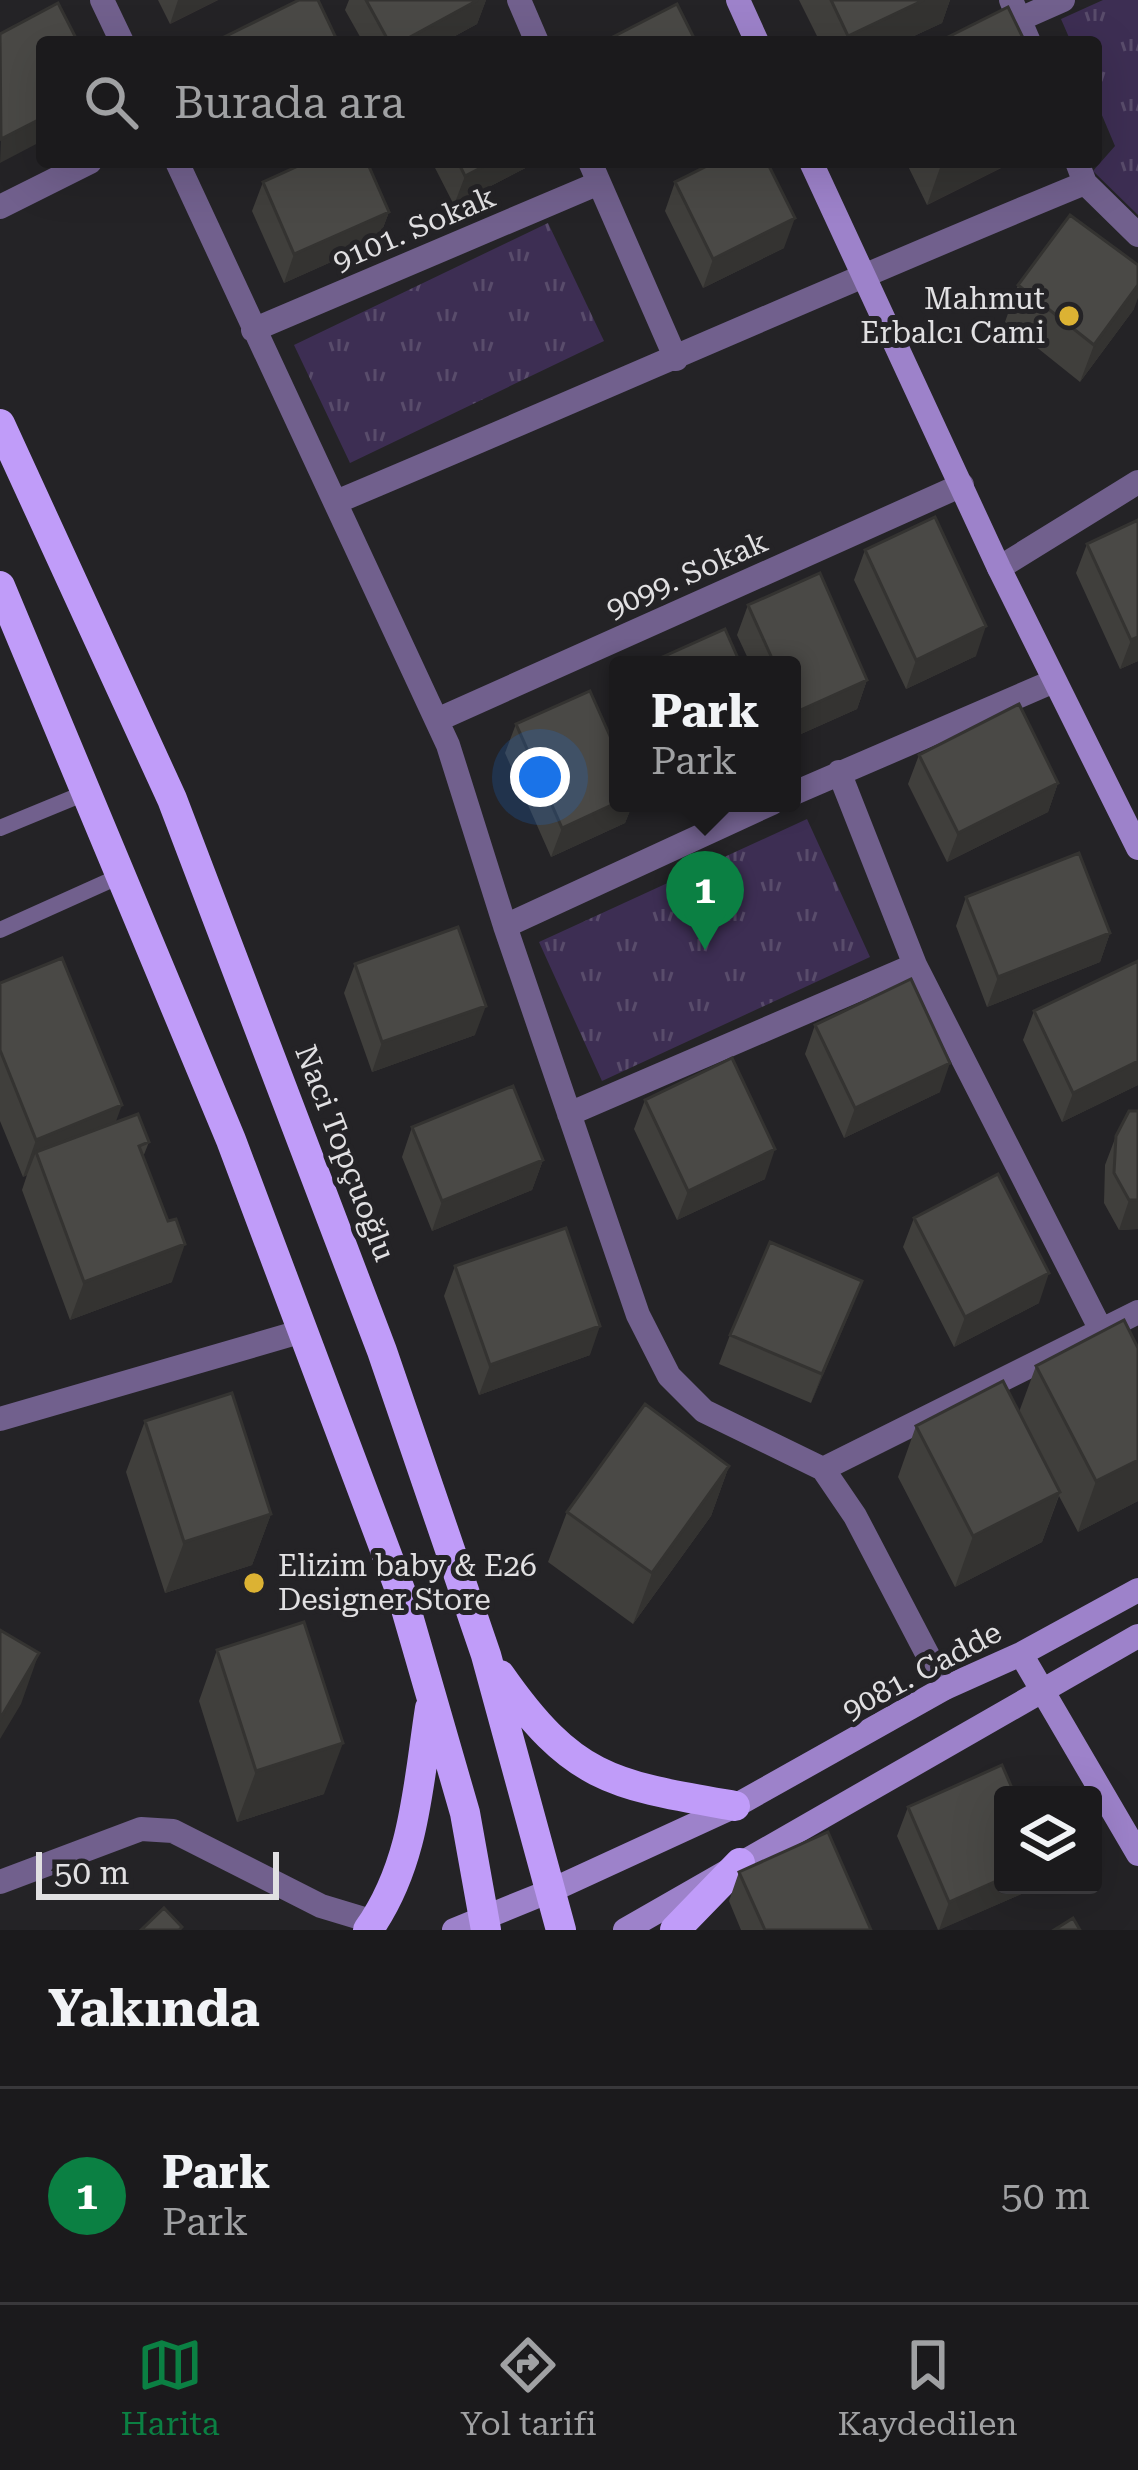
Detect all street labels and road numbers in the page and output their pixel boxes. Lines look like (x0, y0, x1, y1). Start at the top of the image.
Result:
street label: 9101. Sokak (327, 179, 500, 279)
street label: 9099. Sokak (601, 523, 773, 626)
street label: Naci Topçuoğlu (288, 1040, 403, 1266)
street label: 9081. Cadde (836, 1614, 1007, 1727)

